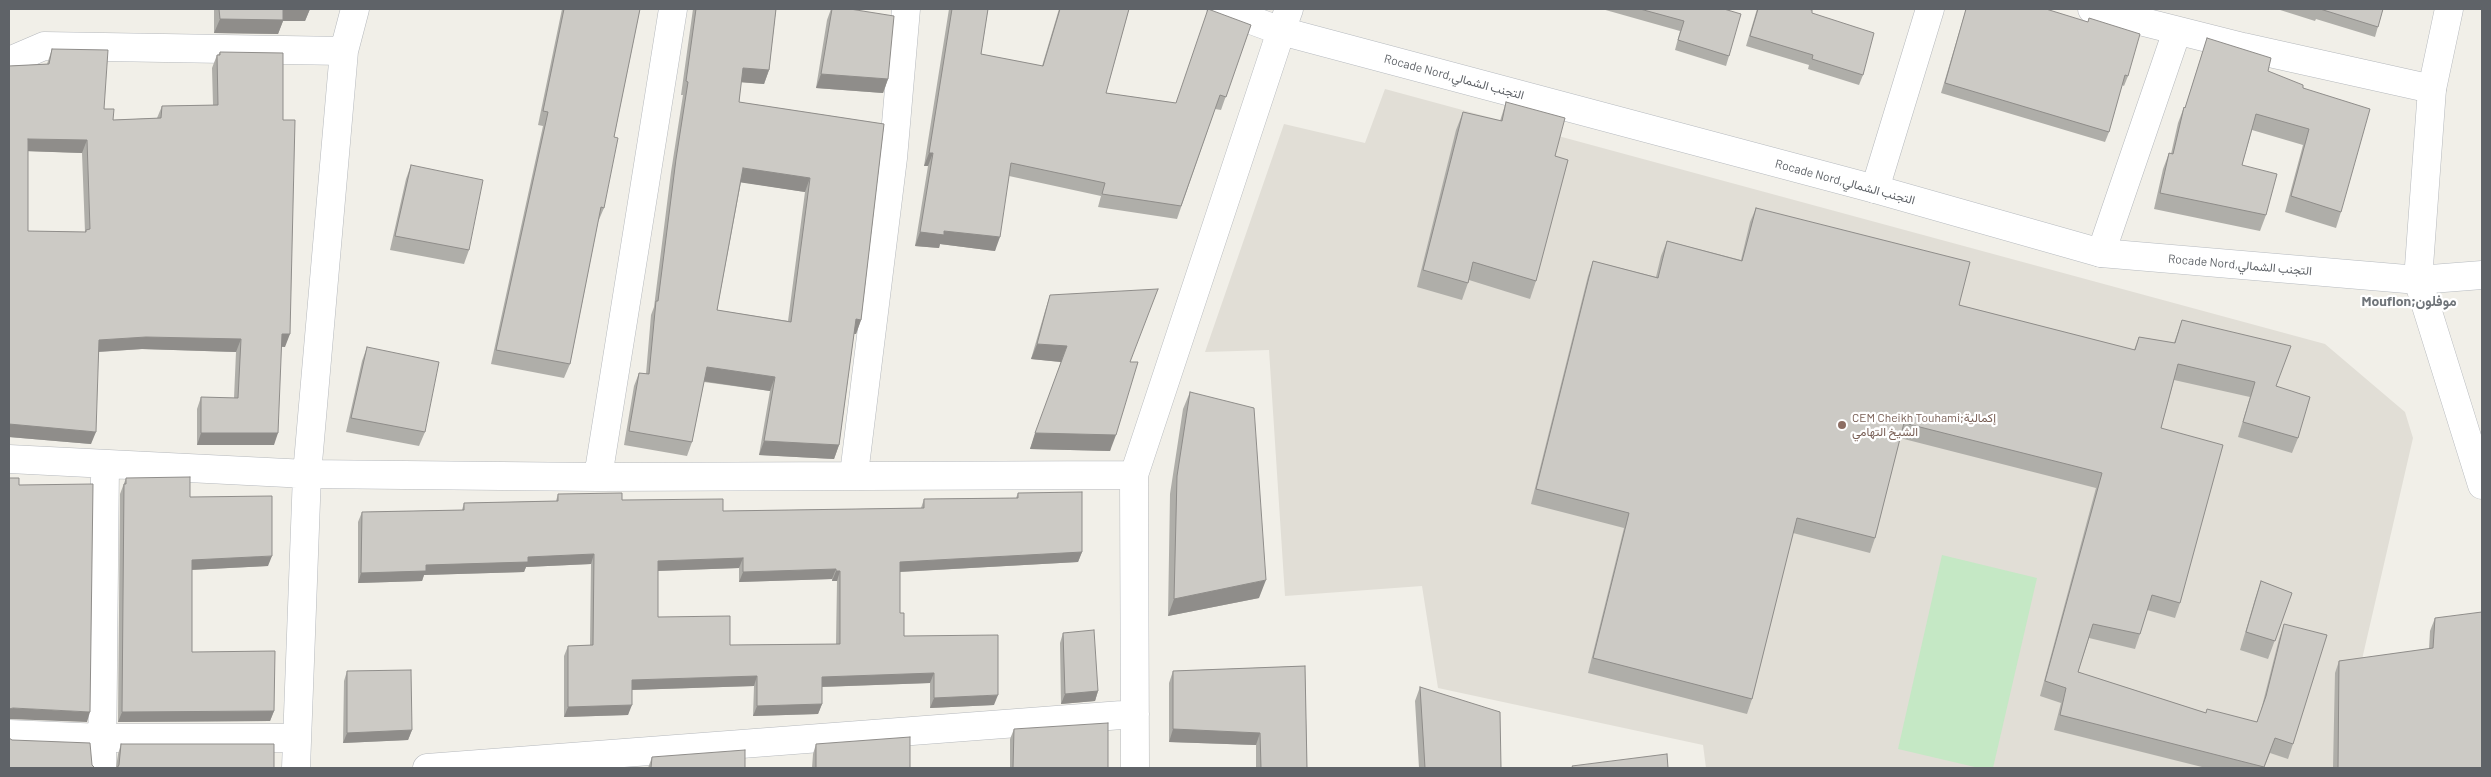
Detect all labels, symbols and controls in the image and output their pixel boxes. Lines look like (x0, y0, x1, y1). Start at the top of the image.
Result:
street label: Rocade Nord,التجنب الشمالي (1382, 51, 1526, 103)
street label: Rocade Nord,التجنب الشمالي (1773, 156, 1917, 208)
street label: Rocade Nord,التجنب الشمالي (2168, 252, 2312, 278)
district label: Mouflon;موفلون (2361, 293, 2457, 309)
place label: CEM Cheikh Touhami;إكمالية الشيخ التهامي (1852, 411, 1996, 439)
marker: CEM Cheikh Touhami;إكمالية الشيخ التهامي (1836, 419, 1848, 431)

